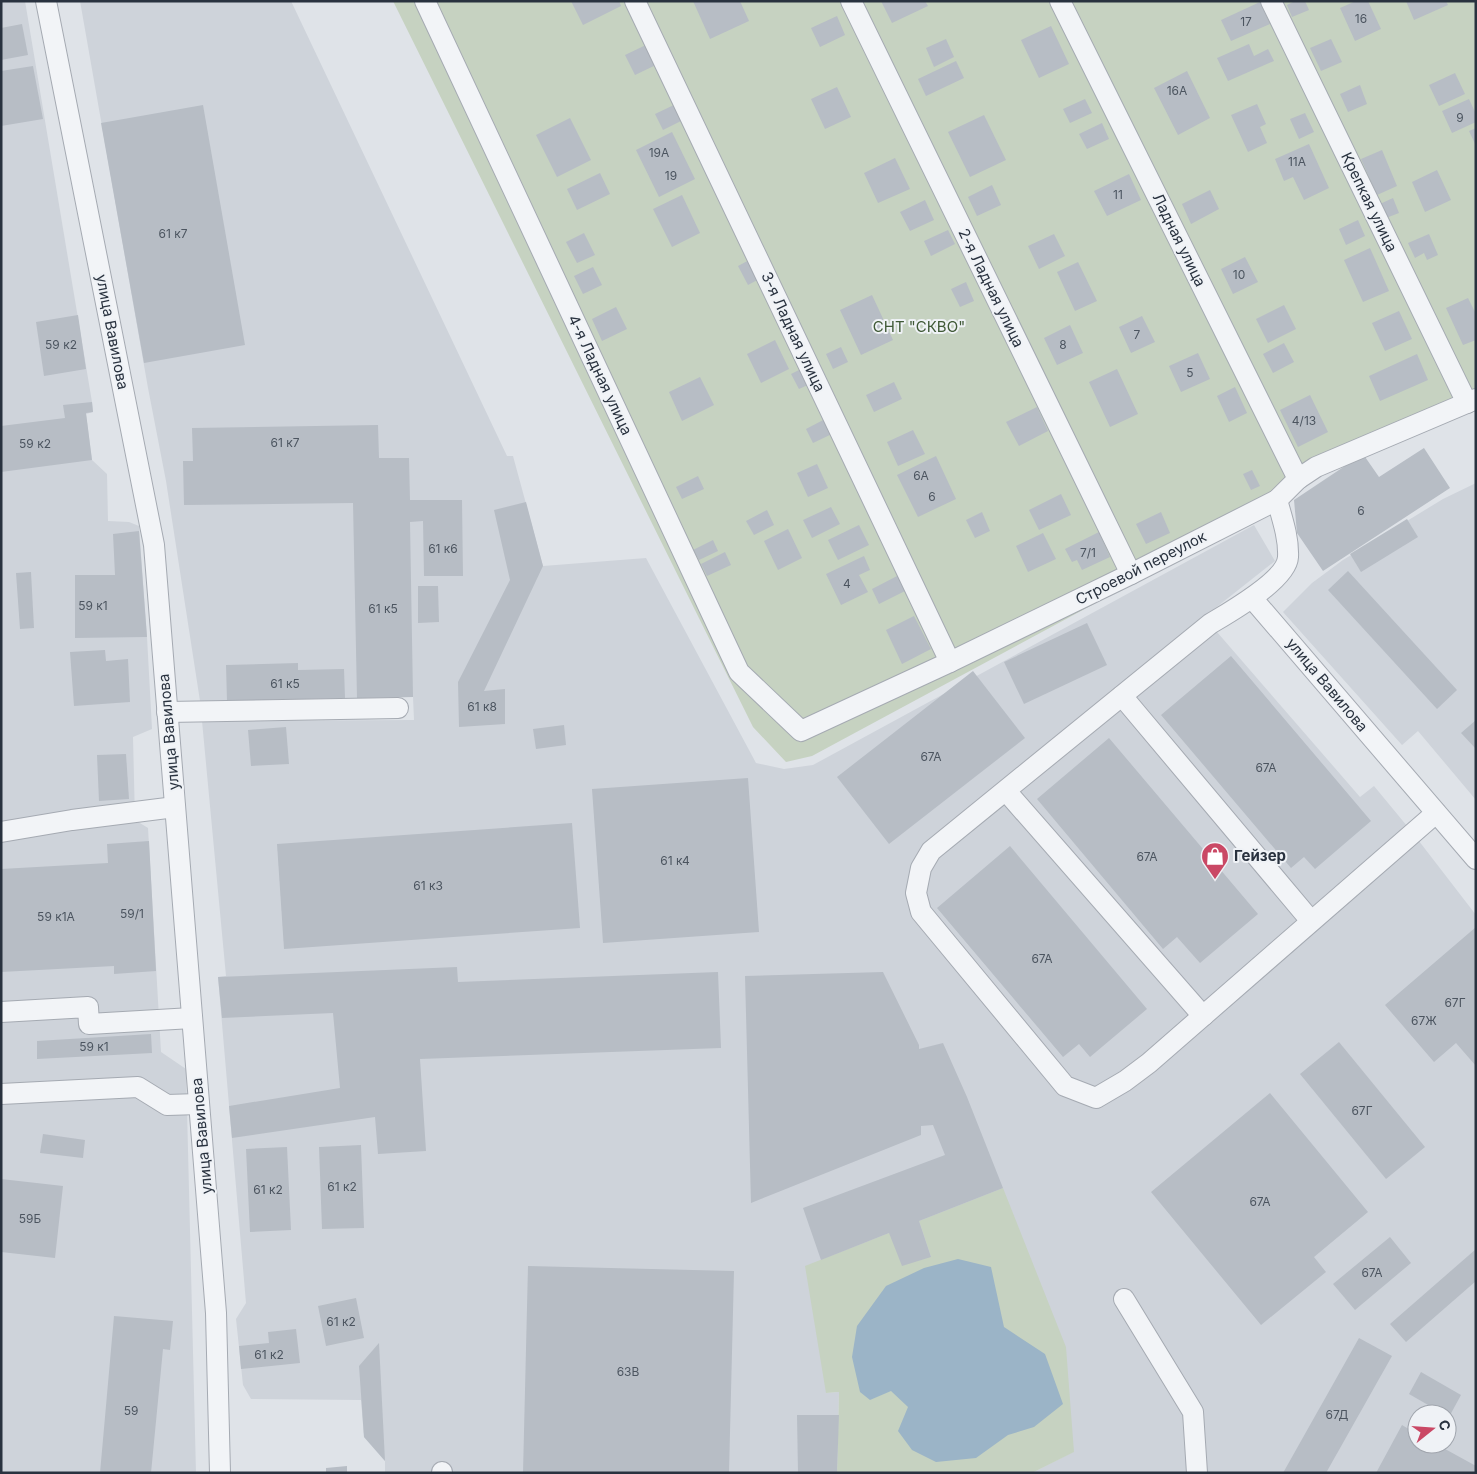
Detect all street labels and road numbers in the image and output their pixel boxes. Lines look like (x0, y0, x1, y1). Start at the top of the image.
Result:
street label: Крепкая улица (1337, 149, 1402, 255)
street label: Ладная улица (1149, 190, 1210, 290)
street label: 2-я Ладная улица (954, 225, 1029, 350)
street label: 3-я Ладная улица (757, 269, 830, 395)
street label: улица Вавилова (92, 273, 133, 391)
street label: 4-я Ладная улица (564, 312, 637, 438)
street label: Строевой переулок (1072, 526, 1209, 609)
street label: улица Вавилова (1283, 634, 1372, 736)
street label: улица Вавилова (154, 673, 183, 791)
street label: улица Вавилова (187, 1077, 216, 1195)

